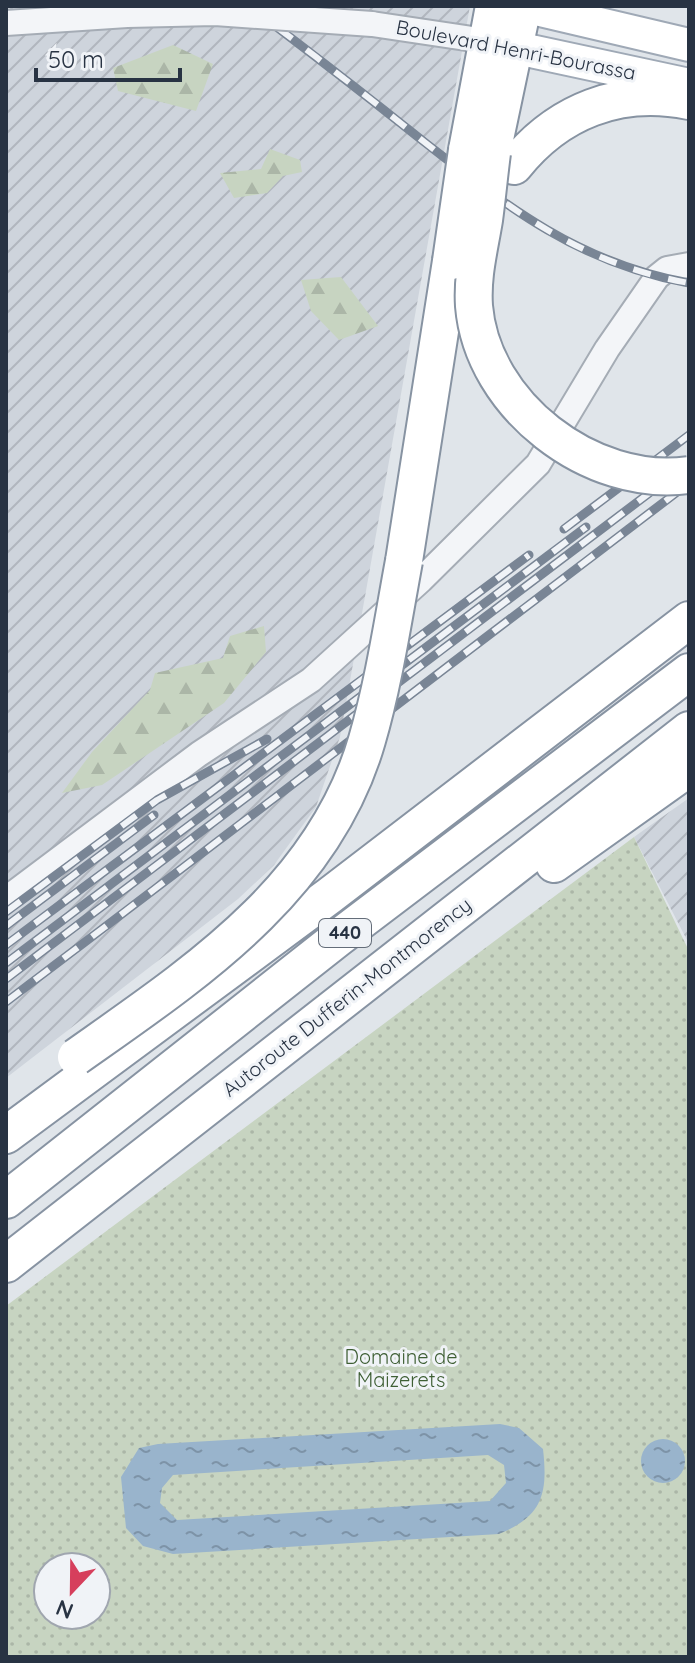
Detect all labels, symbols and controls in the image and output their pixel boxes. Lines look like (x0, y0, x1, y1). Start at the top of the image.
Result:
street label: Boulevard Henri-Bourassa (394, 14, 638, 85)
scale bar (36, 32, 180, 82)
text: 50 m (48, 44, 104, 74)
street label: Autoroute Dufferin-Montmorency (217, 892, 476, 1102)
road number: 440 (319, 919, 371, 947)
park label: Domaine de Maizerets (345, 1344, 458, 1392)
north arrow (32, 1551, 112, 1631)
text: N (52, 1594, 77, 1626)

